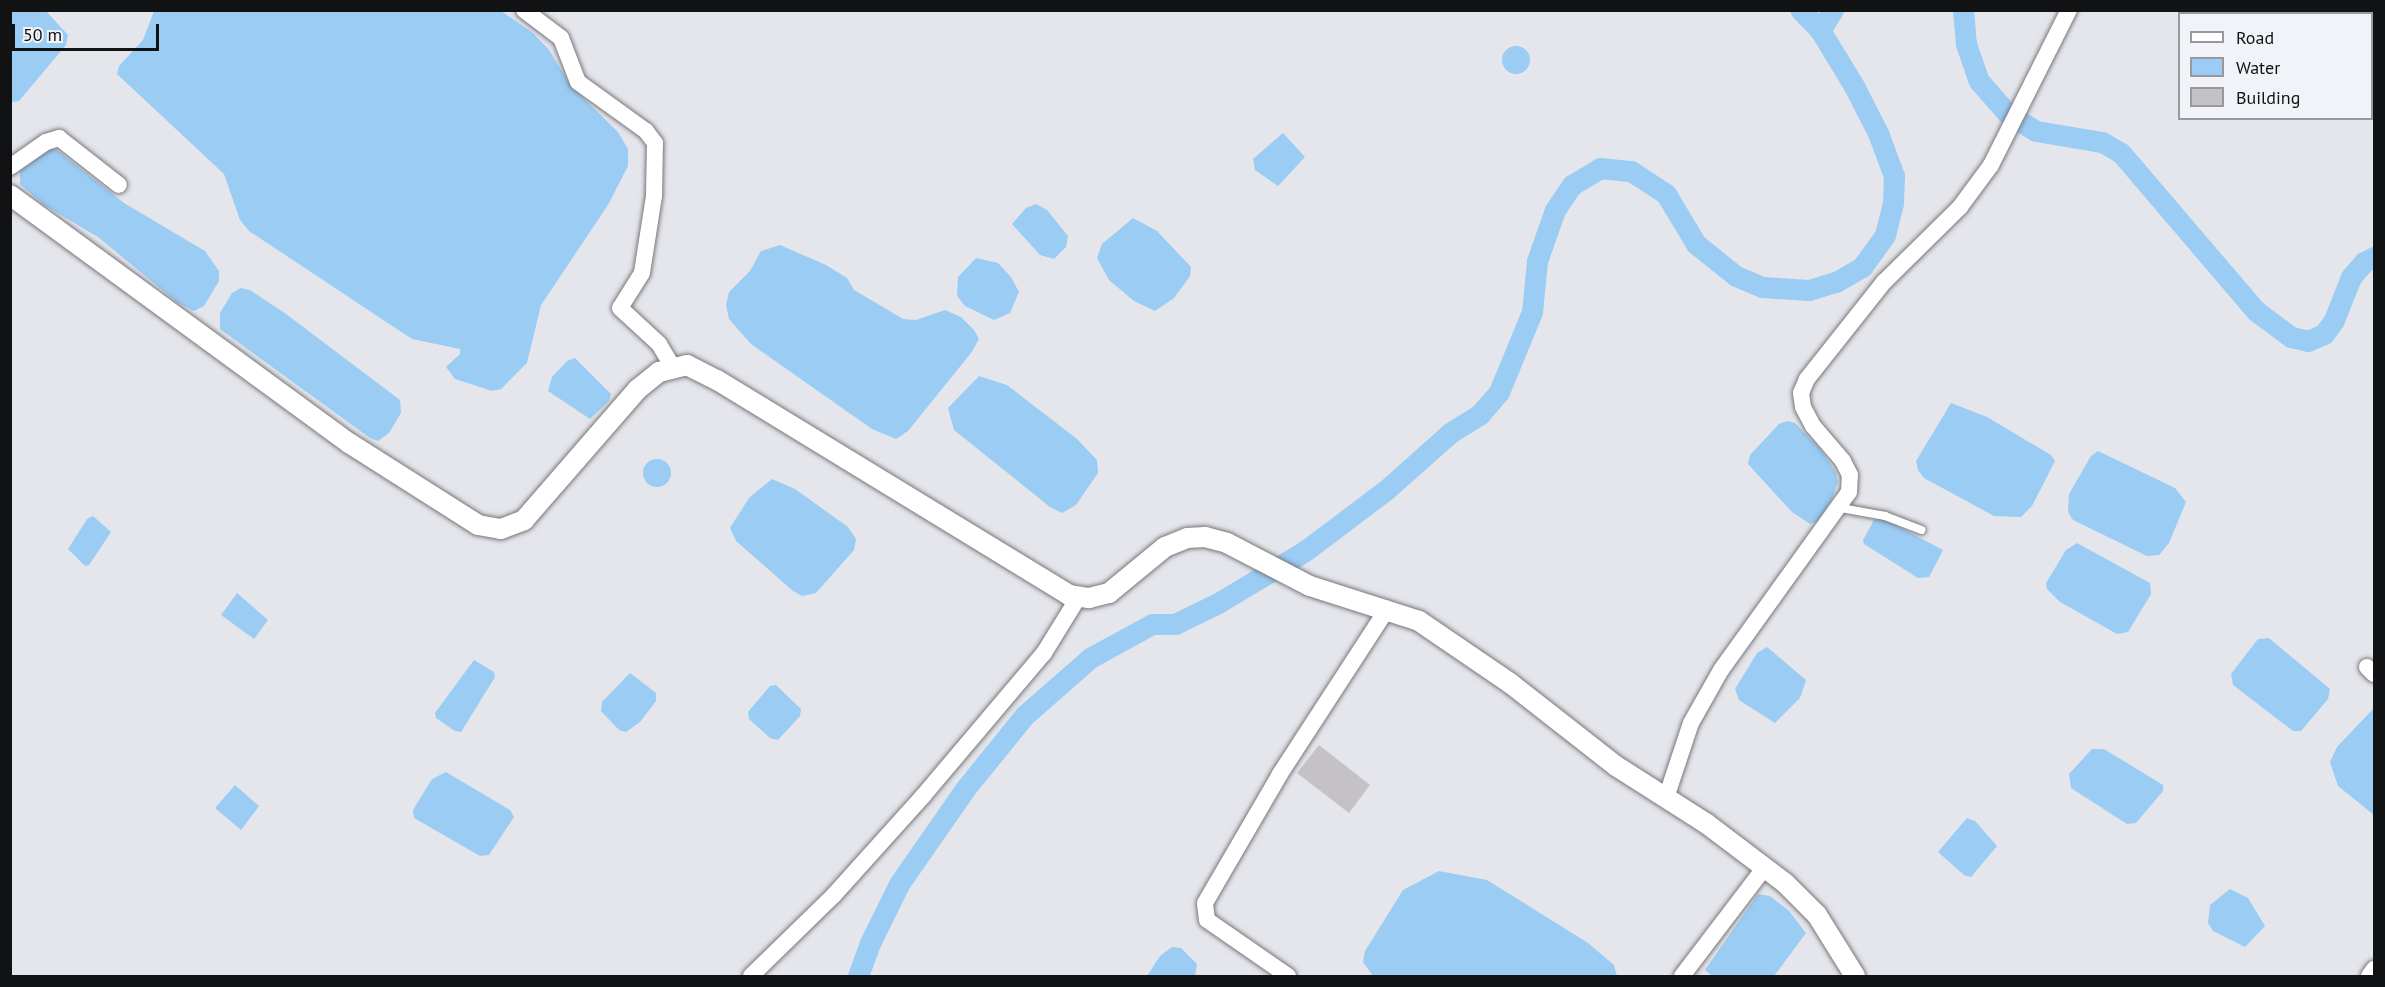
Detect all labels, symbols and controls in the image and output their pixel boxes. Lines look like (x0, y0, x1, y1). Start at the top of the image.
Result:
scale bar (15, 12, 162, 50)
legend (2178, 12, 2373, 120)
text: 50 m (23, 23, 62, 46)
text: Road (2236, 26, 2274, 49)
text: Water (2236, 56, 2280, 79)
text: Building (2236, 86, 2300, 109)

